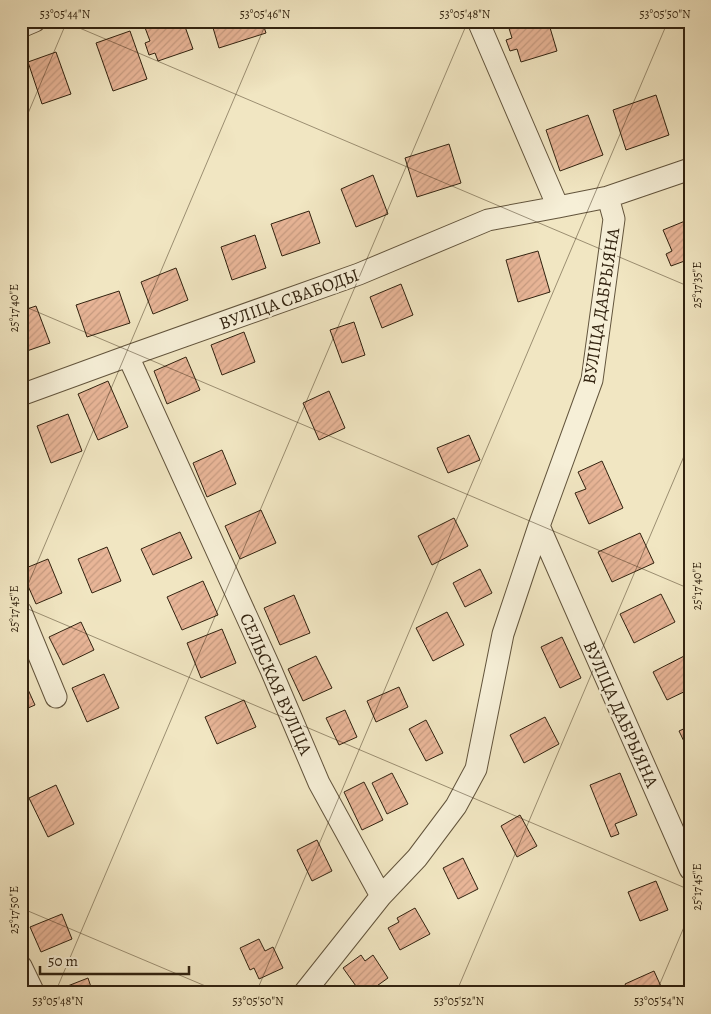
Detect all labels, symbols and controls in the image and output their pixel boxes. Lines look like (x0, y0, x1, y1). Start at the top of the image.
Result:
text: 53°05'44"N (40, 6, 91, 22)
text: 53°05'46"N (240, 6, 291, 22)
text: 53°05'48"N (440, 6, 491, 22)
text: 53°05'50"N (639, 6, 691, 22)
street label: ВУЛІЦА ДАБРЫЯНА (577, 225, 625, 386)
text: 25°17'35"E (689, 262, 705, 308)
street label: ВУЛІЦА СВАБОДЫ (216, 263, 362, 335)
text: 25°17'40"E (6, 284, 22, 332)
text: 25°17'40"E (689, 562, 705, 610)
text: 25°17'45"E (6, 585, 22, 633)
street label: СЕЛЬСКАЯ ВУЛІЦА (234, 609, 318, 759)
street label: ВУЛІЦА ДАБРЫЯНА (578, 637, 664, 792)
text: 25°17'45"E (689, 863, 705, 911)
text: 25°17'50"E (6, 886, 22, 934)
scale bar (40, 944, 189, 976)
text: 50 m (48, 951, 78, 971)
text: 53°05'48"N (33, 993, 84, 1009)
text: 53°05'50"N (232, 993, 284, 1009)
text: 53°05'52"N (434, 993, 485, 1009)
text: 53°05'54"N (634, 993, 684, 1009)

